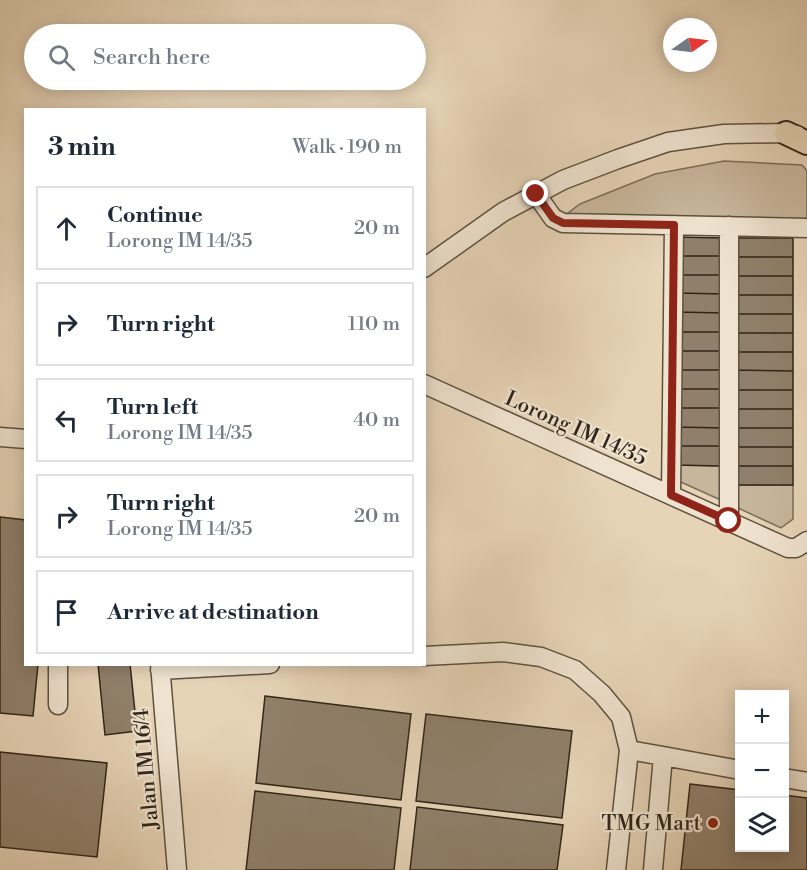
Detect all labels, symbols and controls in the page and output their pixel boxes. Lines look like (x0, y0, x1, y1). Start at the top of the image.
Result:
north arrow (663, 18, 717, 72)
search box (24, 24, 426, 90)
icon: search (45, 41, 78, 74)
text: Search here (93, 44, 210, 71)
text: 3 min (48, 131, 116, 163)
text: Walk · 190 m (292, 135, 402, 160)
route end (522, 180, 548, 206)
text: Continue (107, 202, 203, 229)
icon: ahead (50, 212, 83, 245)
text: 20 m (354, 216, 400, 241)
text: Lorong IM 14/35 (107, 229, 252, 254)
icon: right (50, 308, 83, 341)
text: Turn right (107, 311, 215, 338)
text: 110 m (348, 312, 400, 337)
street label: Lorong IM 14/35 (501, 386, 651, 472)
text: Turn left (107, 394, 198, 421)
icon: left (50, 404, 83, 437)
text: 40 m (353, 408, 400, 433)
text: Lorong IM 14/35 (107, 421, 252, 446)
text: Turn right (107, 490, 215, 517)
icon: right (50, 500, 83, 533)
text: 20 m (354, 504, 400, 529)
route start (715, 507, 741, 533)
text: Lorong IM 14/35 (107, 517, 252, 542)
icon: arrive (50, 596, 83, 629)
text: Arrive at destination (107, 599, 319, 626)
map controls (735, 690, 789, 852)
button: + (735, 690, 789, 744)
street label: Jalan IM 16/4 (129, 707, 165, 832)
button: − (735, 744, 789, 798)
button: layers (735, 798, 789, 852)
place label: TMG Mart (602, 811, 702, 837)
marker: TMG Mart (706, 816, 720, 830)

